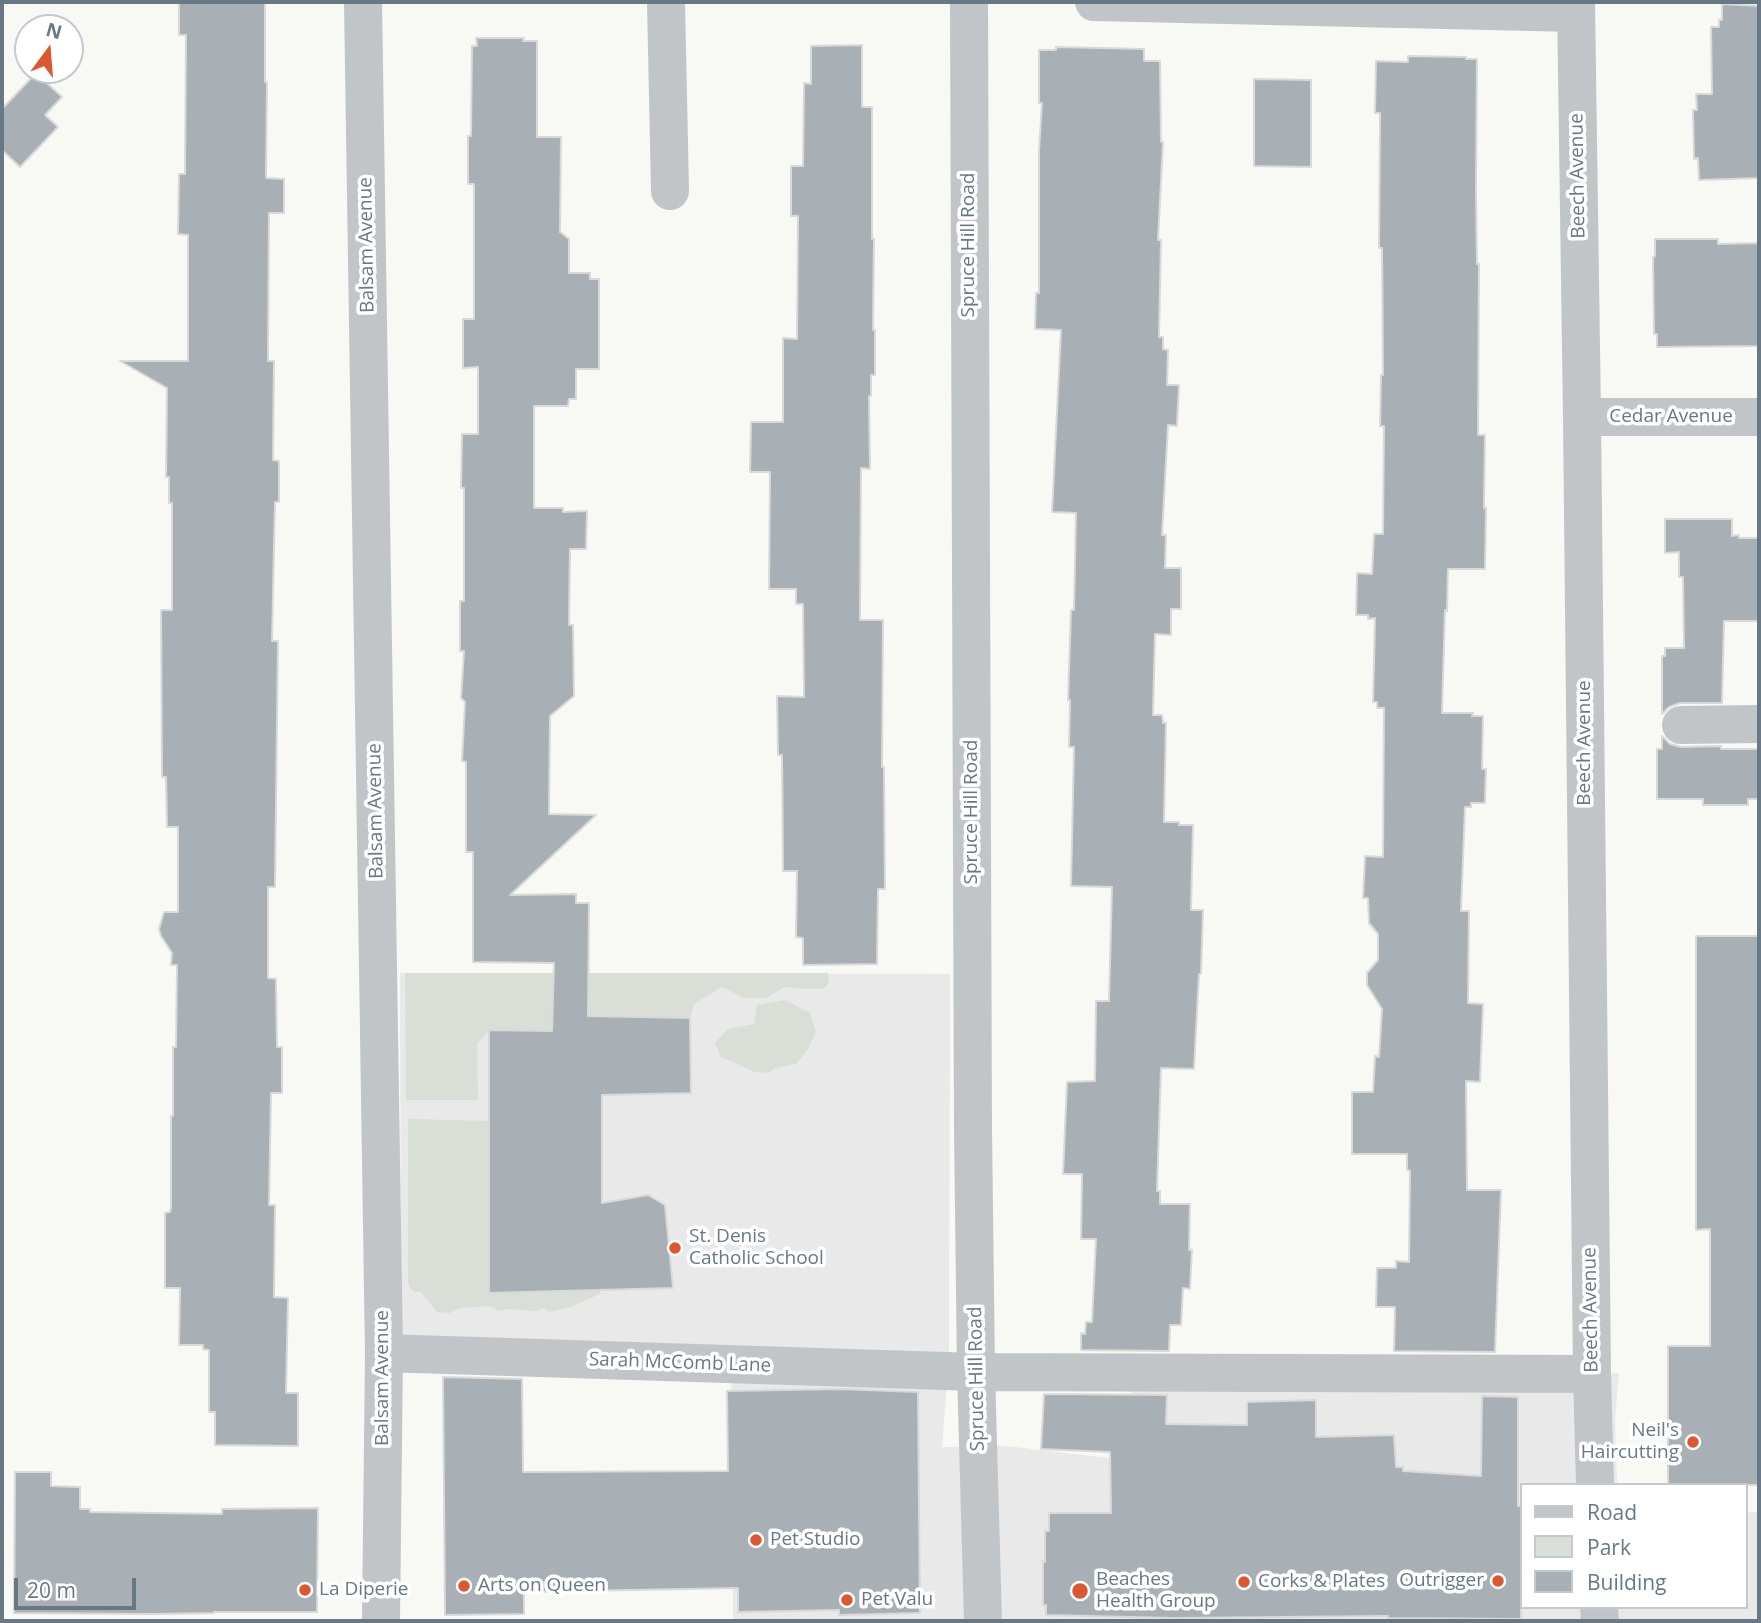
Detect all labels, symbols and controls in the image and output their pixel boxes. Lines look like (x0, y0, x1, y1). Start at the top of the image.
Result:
north arrow (14, 14, 84, 84)
text: N (43, 16, 65, 45)
street label: Beech Avenue (1566, 113, 1590, 239)
street label: Spruce Hill Road (958, 173, 980, 317)
street label: Balsam Avenue (354, 177, 380, 313)
street label: Cedar Avenue (1609, 406, 1733, 428)
street label: Beech Avenue (1574, 680, 1596, 806)
street label: Spruce Hill Road (961, 740, 983, 884)
street label: Balsam Avenue (363, 743, 389, 879)
place label: St. Denis Catholic School (689, 1226, 824, 1270)
marker: St. Denis Catholic School (667, 1240, 683, 1256)
street label: Beech Avenue (1579, 1247, 1603, 1373)
street label: Spruce Hill Road (964, 1306, 990, 1452)
street label: Balsam Avenue (372, 1310, 394, 1446)
street label: Sarah McComb Lane (588, 1348, 772, 1378)
place label: Neil's Haircutting (1581, 1420, 1679, 1464)
marker: Neil's Haircutting (1685, 1434, 1701, 1450)
legend (1520, 1483, 1747, 1609)
text: Road (1587, 1498, 1637, 1526)
place label: Pet Studio (770, 1529, 861, 1551)
marker: Pet Studio (748, 1532, 764, 1548)
text: Park (1587, 1533, 1631, 1561)
scale bar (18, 1564, 140, 1608)
text: Building (1587, 1568, 1666, 1596)
place label: Beaches Health Group (1096, 1569, 1216, 1613)
place label: Outrigger (1399, 1570, 1484, 1592)
place label: Corks & Plates (1258, 1571, 1385, 1593)
marker: Outrigger (1490, 1573, 1506, 1589)
marker: Corks & Plates (1236, 1574, 1252, 1590)
place label: Arts on Queen (478, 1575, 606, 1597)
text: 20 m (27, 1576, 76, 1604)
marker: Arts on Queen (456, 1578, 472, 1594)
place label: La Diperie (319, 1579, 409, 1601)
marker: Beaches Health Group (1070, 1581, 1090, 1601)
marker: La Diperie (297, 1582, 313, 1598)
place label: Pet Valu (861, 1589, 933, 1611)
marker: Pet Valu (839, 1592, 855, 1608)

